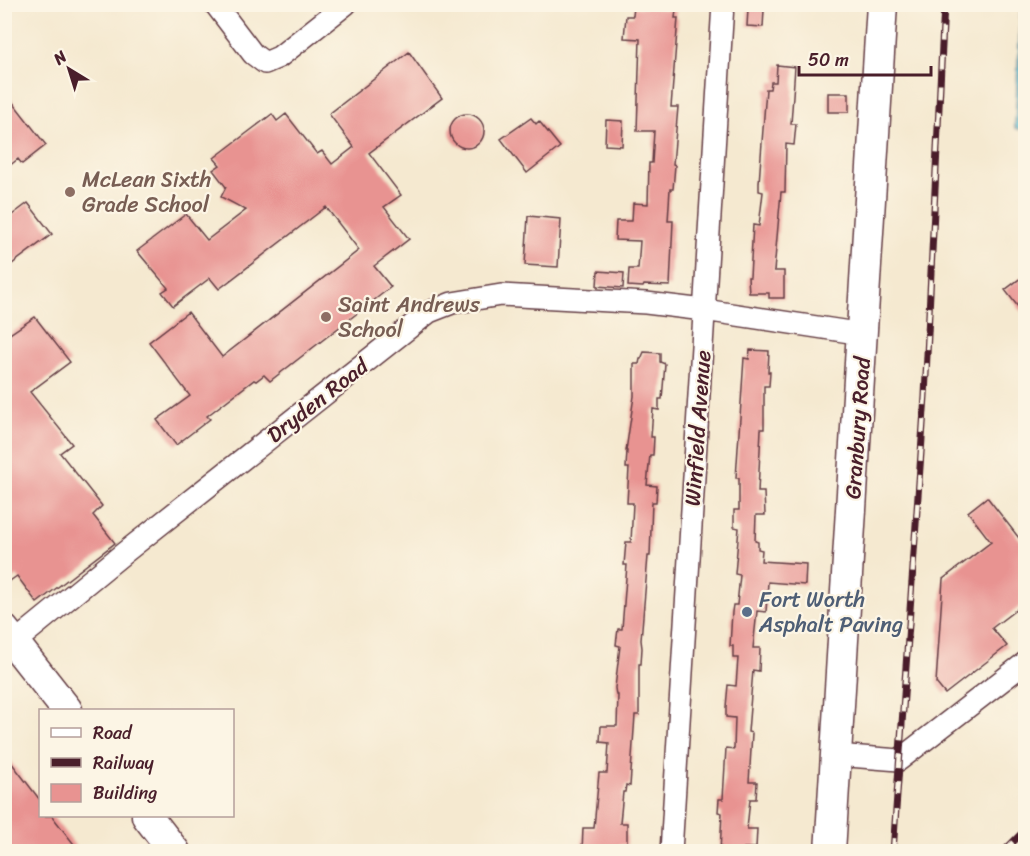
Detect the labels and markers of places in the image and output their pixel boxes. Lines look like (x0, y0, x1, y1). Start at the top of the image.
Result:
place label: McLean Sixth Grade School (82, 160, 211, 224)
marker: McLean Sixth Grade School (63, 185, 77, 199)
place label: Saint Andrews School (338, 285, 481, 349)
marker: Saint Andrews School (319, 310, 333, 324)
place label: Fort Worth Asphalt Paving (758, 580, 903, 644)
marker: Fort Worth Asphalt Paving (740, 605, 754, 619)

